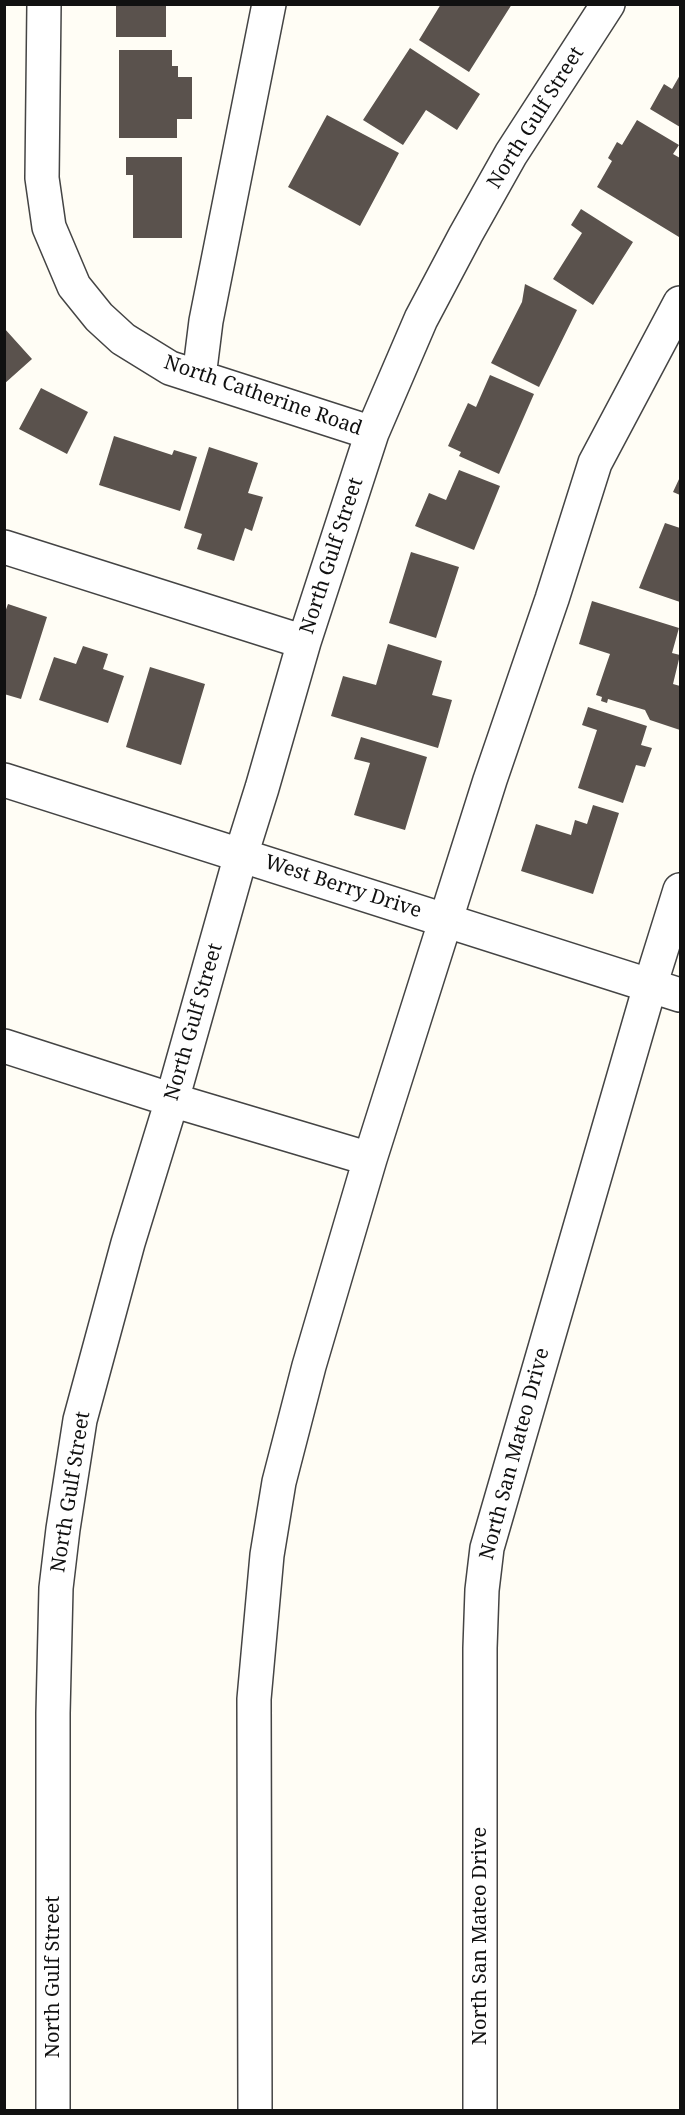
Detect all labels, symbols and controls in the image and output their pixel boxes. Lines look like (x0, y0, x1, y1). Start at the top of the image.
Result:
street label: North Gulf Street (483, 43, 589, 193)
street label: North Catherine Road (161, 351, 365, 441)
street label: North Gulf Street (295, 475, 369, 637)
street label: West Berry Drive (262, 850, 424, 924)
street label: North Gulf Street (160, 940, 228, 1104)
street label: North San Mateo Drive (475, 1345, 555, 1563)
street label: North Gulf Street (46, 1410, 96, 1574)
street label: North San Mateo Drive (468, 1827, 492, 2045)
street label: North Gulf Street (41, 1896, 65, 2058)

